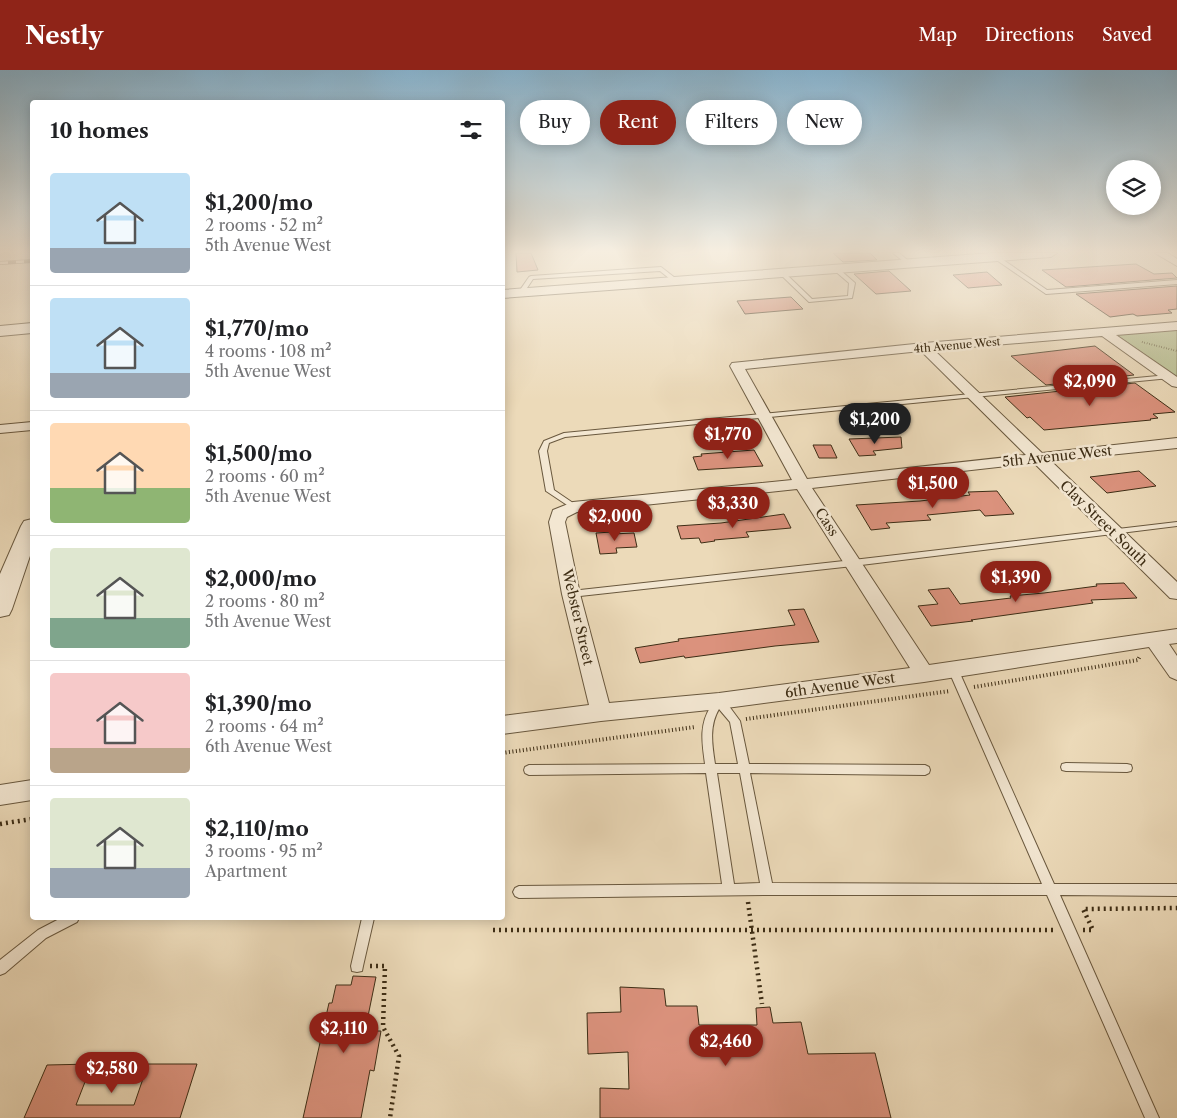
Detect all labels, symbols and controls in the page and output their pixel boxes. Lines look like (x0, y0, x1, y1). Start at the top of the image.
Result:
text: Nestly (25, 21, 103, 50)
text: Map (918, 24, 957, 46)
text: Directions (985, 24, 1074, 46)
text: Saved (1102, 24, 1152, 46)
chip: Buy (520, 100, 590, 145)
chip: Rent (600, 100, 676, 145)
chip: Filters (686, 100, 777, 145)
chip: New (787, 100, 862, 145)
icon: filters (457, 116, 485, 144)
text: 10 homes (50, 118, 149, 143)
map controls (1106, 160, 1161, 215)
button: layers (1106, 160, 1161, 215)
text: $1,200/mo (205, 190, 313, 215)
icon: home (90, 193, 150, 253)
text: 2 rooms · 52 m² (205, 215, 323, 235)
text: 5th Avenue West (205, 235, 331, 255)
text: $1,770/mo (205, 316, 309, 341)
icon: home (90, 318, 150, 378)
street label: 4th Avenue West (913, 334, 1001, 356)
text: 4 rooms · 108 m² (205, 341, 332, 361)
text: 5th Avenue West (205, 361, 331, 381)
pin: $2,090 (1049, 364, 1131, 407)
text: $2,090 (1064, 371, 1116, 391)
pin: $1,200 (834, 402, 916, 445)
text: $1,200 (850, 409, 900, 429)
pin: $1,770 (687, 418, 769, 460)
text: $1,770 (704, 424, 752, 444)
text: $1,500/mo (205, 441, 312, 466)
street label: 5th Avenue West (1001, 441, 1113, 471)
icon: home (90, 443, 150, 503)
text: 2 rooms · 60 m² (205, 466, 325, 486)
pin: $1,500 (892, 466, 974, 509)
text: $1,500 (908, 473, 958, 493)
street label: Clay Street South (1056, 476, 1152, 570)
text: 5th Avenue West (205, 486, 331, 506)
pin: $3,330 (692, 486, 774, 529)
text: $3,330 (708, 493, 758, 513)
pin: $2,000 (574, 500, 656, 542)
street label: Cass (811, 504, 843, 540)
text: $2,000 (588, 506, 642, 526)
pin: $1,390 (975, 560, 1057, 603)
text: $2,000/mo (205, 566, 317, 591)
street label: Webster Street (558, 566, 598, 667)
text: $1,390 (991, 567, 1041, 587)
icon: home (90, 568, 150, 628)
text: 2 rooms · 80 m² (205, 591, 325, 611)
text: 5th Avenue West (205, 611, 331, 631)
street label: 6th Avenue West (784, 668, 896, 702)
text: $1,390/mo (205, 691, 312, 716)
icon: home (90, 693, 150, 753)
text: 2 rooms · 64 m² (205, 716, 324, 736)
text: 6th Avenue West (205, 736, 332, 756)
text: $2,110/mo (205, 816, 309, 841)
icon: home (90, 818, 150, 878)
text: 3 rooms · 95 m² (205, 841, 323, 861)
text: Apartment (205, 861, 287, 881)
pin: $2,110 (303, 1012, 385, 1054)
text: $2,110 (320, 1018, 368, 1038)
pin: $2,460 (685, 1024, 767, 1067)
text: $2,460 (700, 1031, 752, 1051)
pin: $2,580 (71, 1052, 153, 1094)
text: $2,580 (86, 1058, 138, 1078)

